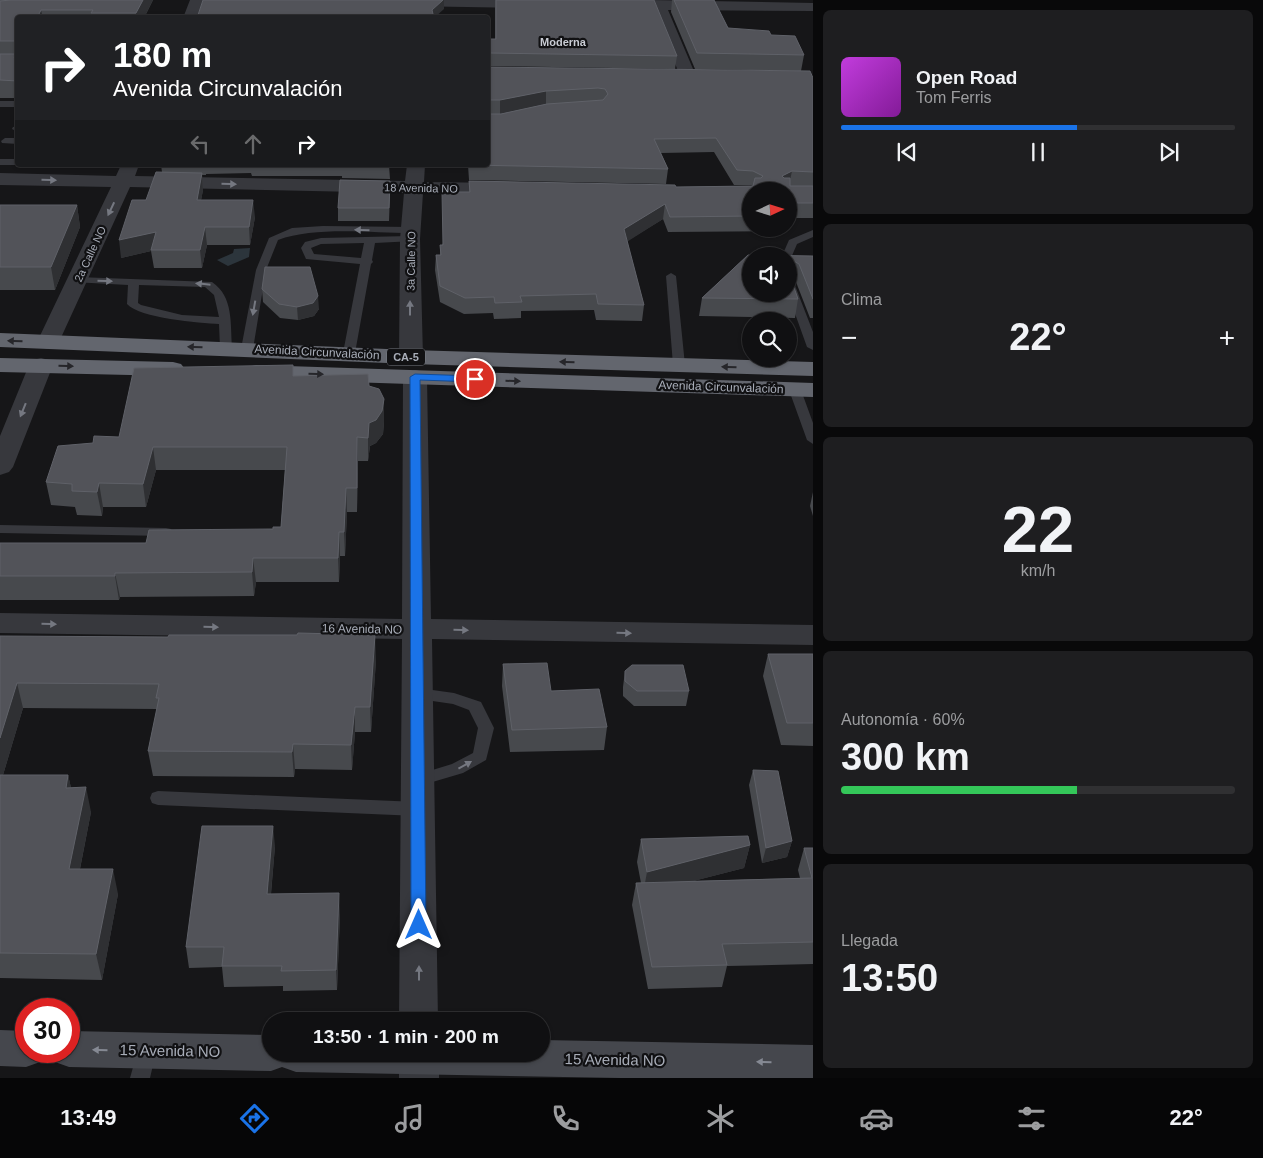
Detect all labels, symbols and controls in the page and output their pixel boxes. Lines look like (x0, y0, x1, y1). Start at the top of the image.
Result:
icon: right (30, 35, 95, 100)
text: 180 m (113, 35, 212, 74)
district label: Moderna (540, 36, 587, 48)
text: Open Road (916, 67, 1017, 88)
text: Avenida Circunvalación (113, 76, 343, 101)
text: Tom Ferris (916, 89, 992, 106)
icon: left (186, 130, 214, 158)
icon: ahead (239, 130, 267, 158)
icon: right (292, 130, 320, 158)
icon: previous (893, 138, 921, 166)
icon: pause (1024, 138, 1052, 166)
icon: next (1155, 138, 1183, 166)
one-way arrow (41, 176, 57, 184)
one-way arrow (221, 180, 237, 188)
street label: 18 Avenida NO (384, 181, 458, 195)
north arrow (742, 182, 798, 238)
map controls (742, 182, 797, 367)
one-way arrow (107, 202, 115, 217)
street label: 2a Calle NO (72, 224, 108, 284)
one-way arrow (354, 225, 370, 233)
street label: 3a Calle NO (404, 231, 418, 291)
button: sound (742, 247, 797, 302)
one-way arrow (98, 277, 114, 285)
one-way arrow (194, 280, 210, 288)
text: Clima (841, 291, 882, 308)
one-way arrow (249, 300, 257, 316)
one-way arrow (406, 300, 414, 316)
button: search (742, 312, 797, 367)
text: 22° (1009, 316, 1067, 358)
text: − (841, 322, 857, 353)
text: + (1219, 322, 1235, 353)
one-way arrow (7, 336, 23, 344)
street label: Avenida Circunvalación (254, 342, 380, 362)
one-way arrow (186, 343, 202, 351)
road number: CA-5 (387, 348, 425, 366)
pin (454, 358, 496, 400)
one-way arrow (559, 358, 575, 366)
one-way arrow (58, 362, 74, 370)
one-way arrow (721, 363, 737, 371)
icon: arrive (461, 365, 489, 393)
one-way arrow (308, 370, 324, 378)
one-way arrow (506, 377, 522, 385)
street label: Avenida Circunvalación (658, 378, 784, 396)
one-way arrow (19, 403, 27, 418)
text: 22 (1002, 493, 1074, 566)
text: km/h (1021, 562, 1055, 579)
one-way arrow (41, 620, 57, 628)
street label: 16 Avenida NO (322, 621, 402, 637)
one-way arrow (203, 623, 219, 631)
one-way arrow (453, 626, 469, 634)
one-way arrow (616, 629, 632, 637)
text: Autonomía · 60% (841, 711, 965, 728)
text: 300 km (841, 736, 970, 778)
one-way arrow (458, 761, 472, 769)
position arrow (392, 898, 444, 950)
text: Llegada (841, 932, 898, 949)
text: 13:50 (841, 957, 938, 999)
one-way arrow (415, 964, 423, 980)
speed limit sign: 30 (15, 998, 80, 1063)
text: 13:50 · 1 min · 200 m (313, 1026, 499, 1047)
street label: 15 Avenida NO (120, 1041, 220, 1060)
one-way arrow (92, 1046, 108, 1054)
street label: 15 Avenida NO (565, 1050, 665, 1069)
one-way arrow (756, 1058, 772, 1066)
icon: directions (237, 1101, 272, 1136)
icon: music (392, 1101, 427, 1136)
icon: phone (548, 1101, 583, 1136)
icon: climate (703, 1101, 738, 1136)
icon: car (859, 1101, 894, 1136)
icon: filters (1014, 1101, 1049, 1136)
text: 13:49 (60, 1105, 116, 1130)
text: 22° (1169, 1105, 1203, 1130)

